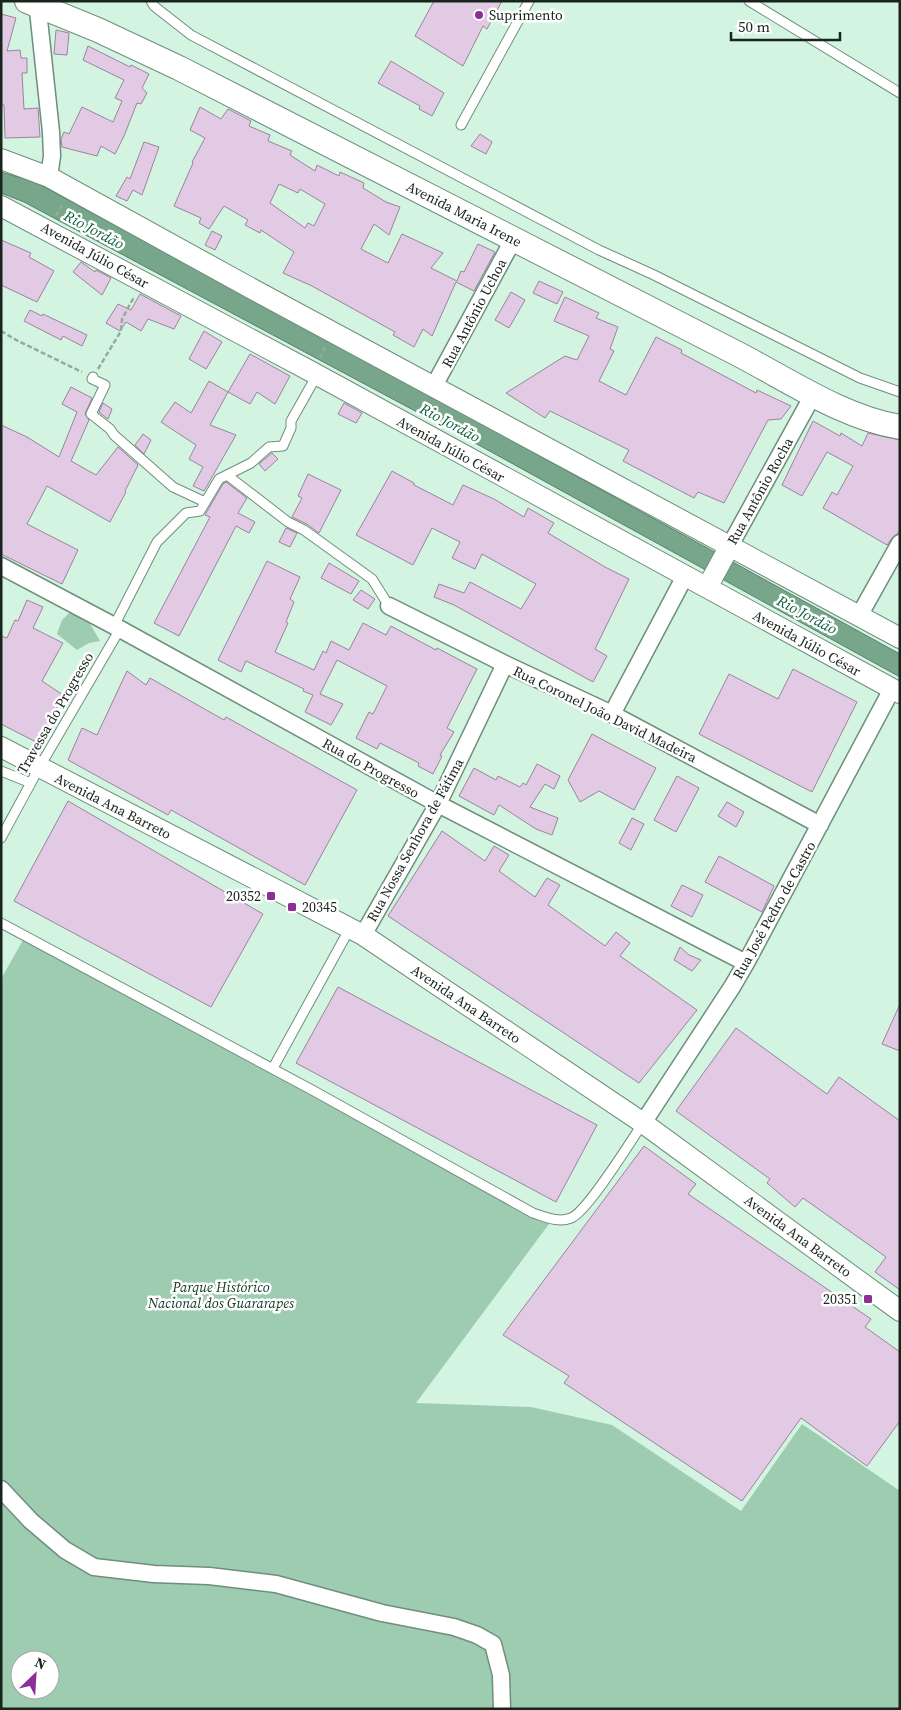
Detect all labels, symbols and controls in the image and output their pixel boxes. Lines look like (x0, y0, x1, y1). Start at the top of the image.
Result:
place label: Suprimento (489, 5, 563, 25)
marker: Suprimento (473, 9, 485, 21)
scale bar (731, 10, 840, 42)
text: 50 m (738, 16, 770, 37)
street label: Avenida Maria Irene (403, 176, 525, 252)
water label: Rio Jordão (60, 204, 128, 254)
street label: Avenida Júlio César (37, 217, 153, 293)
street label: Rua Antônio Uchoa (437, 254, 512, 371)
water label: Rio Jordão (416, 397, 484, 447)
street label: Avenida Júlio César (393, 411, 509, 487)
street label: Rua Antônio Rocha (722, 433, 798, 548)
water label: Rio Jordão (773, 589, 841, 639)
street label: Avenida Júlio César (749, 605, 865, 681)
street label: Travessa do Progresso (12, 648, 98, 778)
street label: Rua Coronel João David Madeira (510, 661, 701, 768)
street label: Rua do Progresso (319, 733, 423, 803)
street label: Rua Nossa Senhora de Fátima (362, 754, 469, 925)
street label: Avenida Ana Barreto (51, 768, 175, 844)
street label: Rua José Pedro de Castro (728, 837, 820, 983)
place label: 20352 (226, 886, 261, 906)
marker: 20352 (265, 890, 277, 902)
place label: 20345 (302, 897, 337, 917)
marker: 20345 (286, 901, 298, 913)
street label: Avenida Ana Barreto (407, 960, 525, 1048)
street label: Avenida Ana Barreto (740, 1190, 856, 1282)
park label: Parque Histórico Nacional dos Guararapes (147, 1277, 295, 1313)
place label: 20351 (823, 1289, 858, 1309)
marker: 20351 (862, 1293, 874, 1305)
north arrow (10, 1650, 60, 1700)
text: N (32, 1652, 49, 1674)

